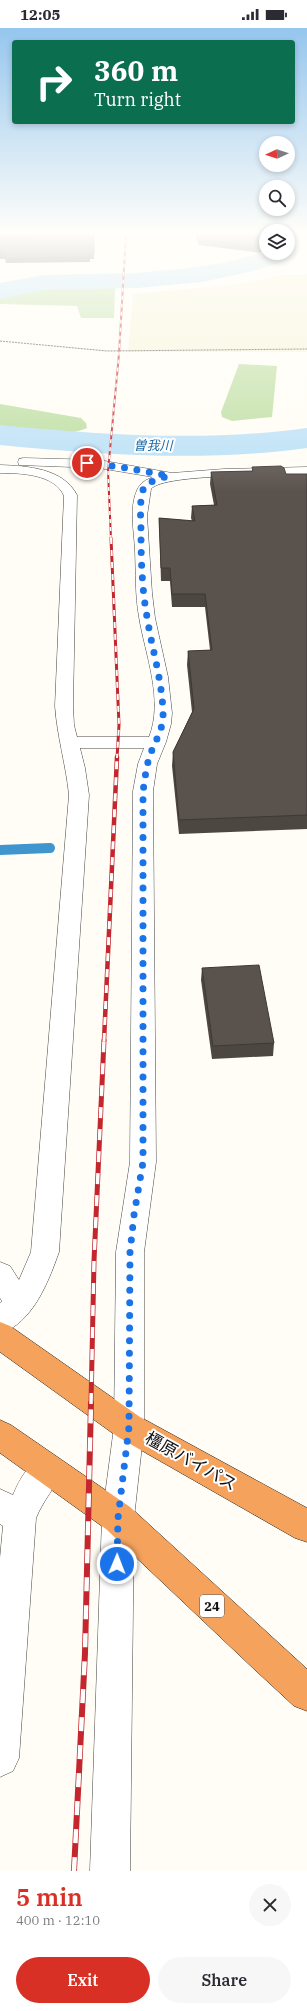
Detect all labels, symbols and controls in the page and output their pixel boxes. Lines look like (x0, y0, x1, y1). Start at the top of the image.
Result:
text: 12:05 (20, 5, 61, 24)
text: 360 m (94, 52, 178, 89)
icon: right (28, 56, 80, 108)
text: Turn right (94, 88, 181, 111)
north arrow (259, 136, 295, 172)
map controls (259, 136, 295, 260)
button: search (259, 180, 295, 216)
button: layers (259, 224, 295, 260)
water label: 曽我川 (133, 437, 174, 454)
pin (70, 446, 104, 480)
icon: arrive (76, 452, 98, 474)
street label: 橿原バイパス (141, 1427, 241, 1495)
position arrow (96, 1543, 138, 1585)
road number: 24 (200, 1595, 224, 1617)
text: 5 min (16, 1881, 83, 1913)
button: close (249, 1884, 291, 1926)
text: 400 m · 12:10 (16, 1912, 100, 1929)
button: Exit (16, 1957, 150, 2003)
button: Share (158, 1957, 291, 2003)

